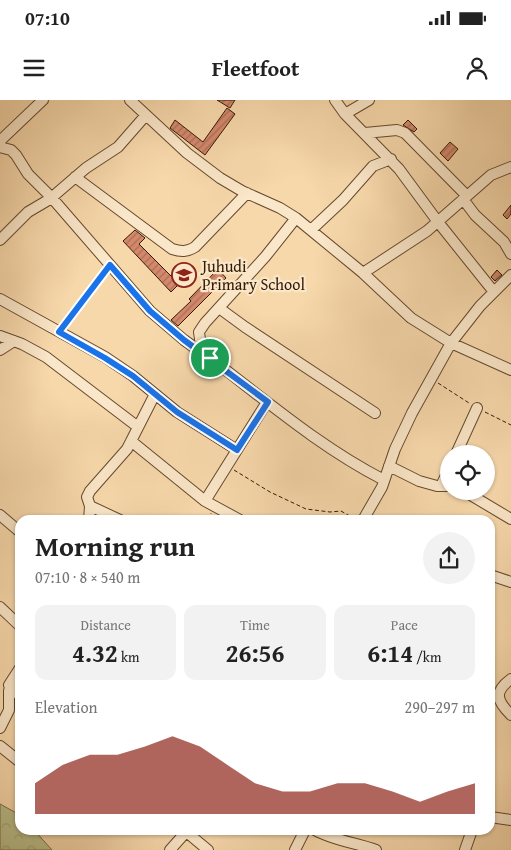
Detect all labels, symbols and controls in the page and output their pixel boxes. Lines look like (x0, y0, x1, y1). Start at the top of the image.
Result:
text: 07:10 (25, 4, 70, 32)
text: Fleetfoot (212, 52, 299, 84)
icon: menu (20, 54, 48, 82)
icon: person (463, 54, 491, 82)
place label: Juhudi Primary School (200, 254, 305, 296)
school or university icon: Juhudi Primary School (171, 262, 197, 288)
pin (189, 337, 231, 379)
icon: arrive (196, 344, 224, 372)
map controls (440, 445, 495, 500)
button: locate (440, 445, 495, 500)
text: Morning run (35, 525, 195, 566)
button: share (423, 532, 475, 584)
text: 07:10 · 8 × 540 m (35, 565, 140, 589)
text: Distance (81, 615, 131, 635)
text: Time (240, 615, 270, 635)
text: Pace (391, 615, 418, 635)
text: 4.32 (72, 635, 118, 671)
text: 26:56 (226, 635, 284, 671)
text: 6:14 (367, 635, 413, 671)
text: km (118, 647, 139, 667)
text: /km (413, 647, 441, 667)
text: Elevation (35, 695, 98, 719)
text: 290–297 m (405, 695, 475, 719)

